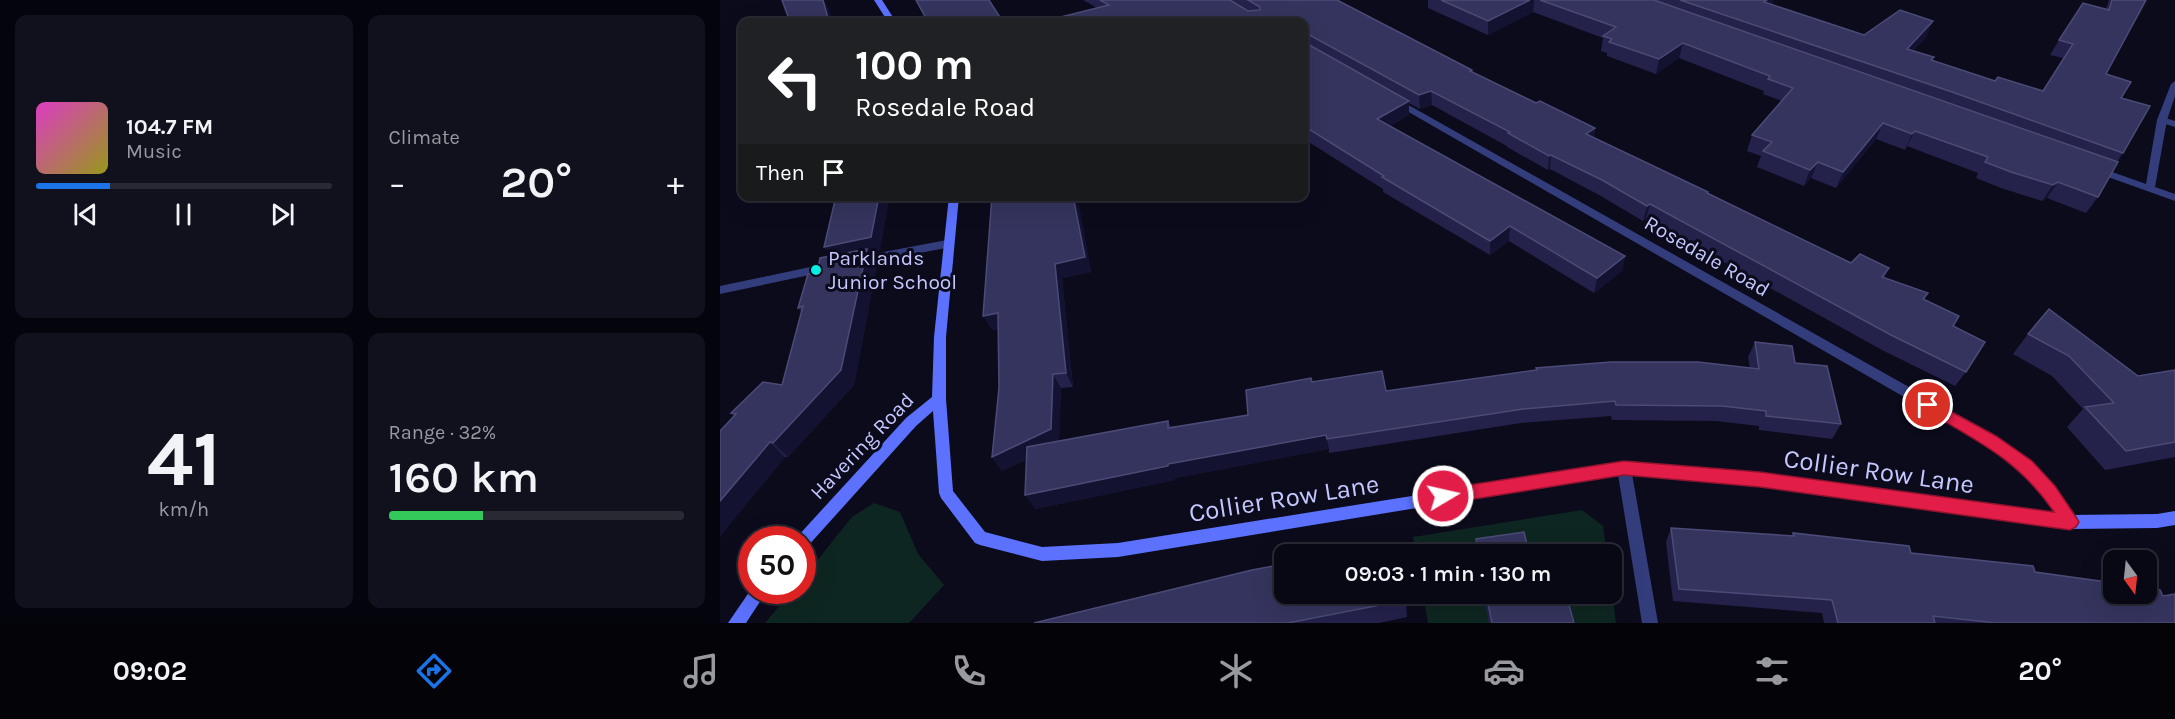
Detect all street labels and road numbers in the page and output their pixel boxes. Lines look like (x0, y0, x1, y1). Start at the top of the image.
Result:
street label: Rosedale Road (1640, 211, 1774, 301)
street label: Havering Road (805, 388, 919, 504)
street label: Collier Row Lane (1782, 443, 1976, 500)
street label: Collier Row Lane (1187, 468, 1381, 529)

